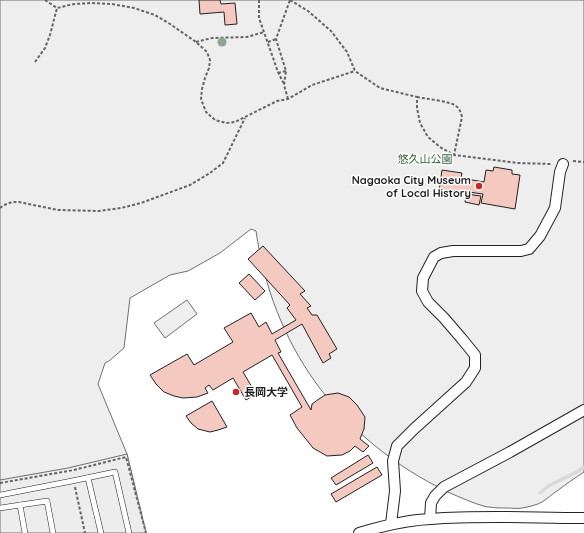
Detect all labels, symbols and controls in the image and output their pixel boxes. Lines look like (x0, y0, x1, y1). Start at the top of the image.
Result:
park label: 悠久山公園 (398, 152, 453, 166)
place label: Nagaoka City Museum of Local History (352, 173, 471, 200)
marker: Nagaoka City Museum of Local History (474, 181, 484, 191)
place label: 長岡大学 (244, 385, 288, 399)
marker: 長岡大学 (231, 387, 241, 397)

